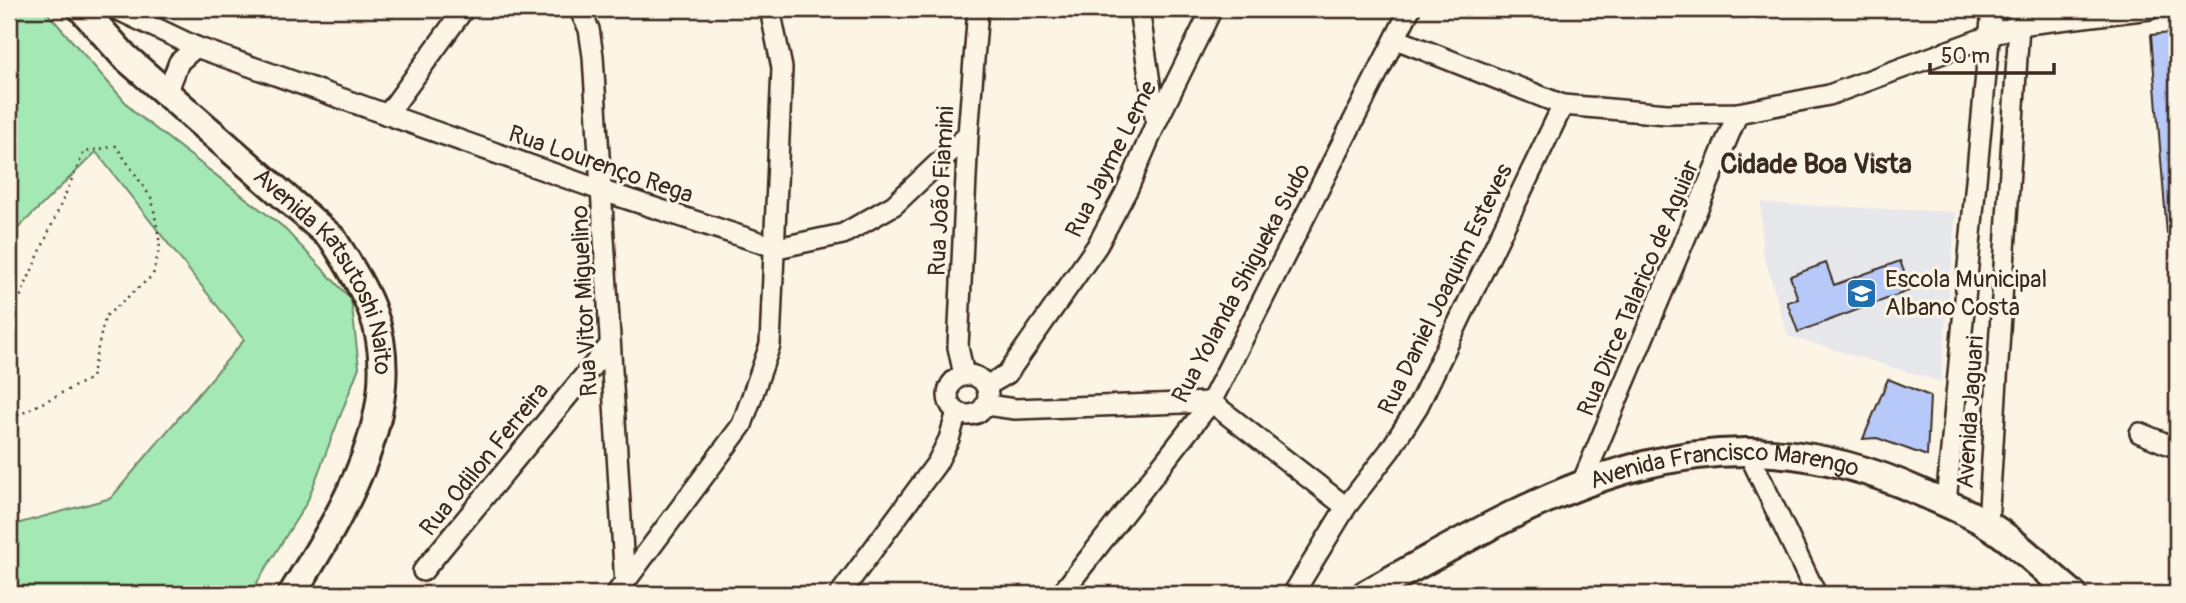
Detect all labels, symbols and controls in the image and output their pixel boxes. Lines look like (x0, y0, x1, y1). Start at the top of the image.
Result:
scale bar (1930, 32, 2055, 76)
text: 50 m (1941, 43, 1990, 70)
street label: Rua Jayme Leme (1060, 76, 1163, 242)
street label: Rua João Fiamini (923, 105, 960, 277)
street label: Rua Lourenço Rega (505, 119, 697, 210)
district label: Cidade Boa Vista (1720, 147, 1912, 182)
street label: Rua Dirce Talarico de Aguiar (1571, 155, 1706, 421)
street label: Rua Yolanda Shigueka Sudo (1166, 158, 1317, 408)
street label: Rua Daniel Joaquim Esteves (1372, 159, 1519, 419)
street label: Avenida Katsutoshi Naito (247, 162, 397, 375)
street label: Rua Vitor Miguelino (565, 204, 604, 397)
place label: Escola Municipal Albano Costa (1885, 265, 2047, 322)
school or university icon: Escola Municipal Albano Costa (1845, 276, 1879, 310)
street label: Avenida Jaguari (1951, 335, 1990, 489)
street label: Rua Odilon Ferreira (414, 377, 555, 542)
street label: Avenida Francisco Marengo (1586, 438, 1862, 496)

